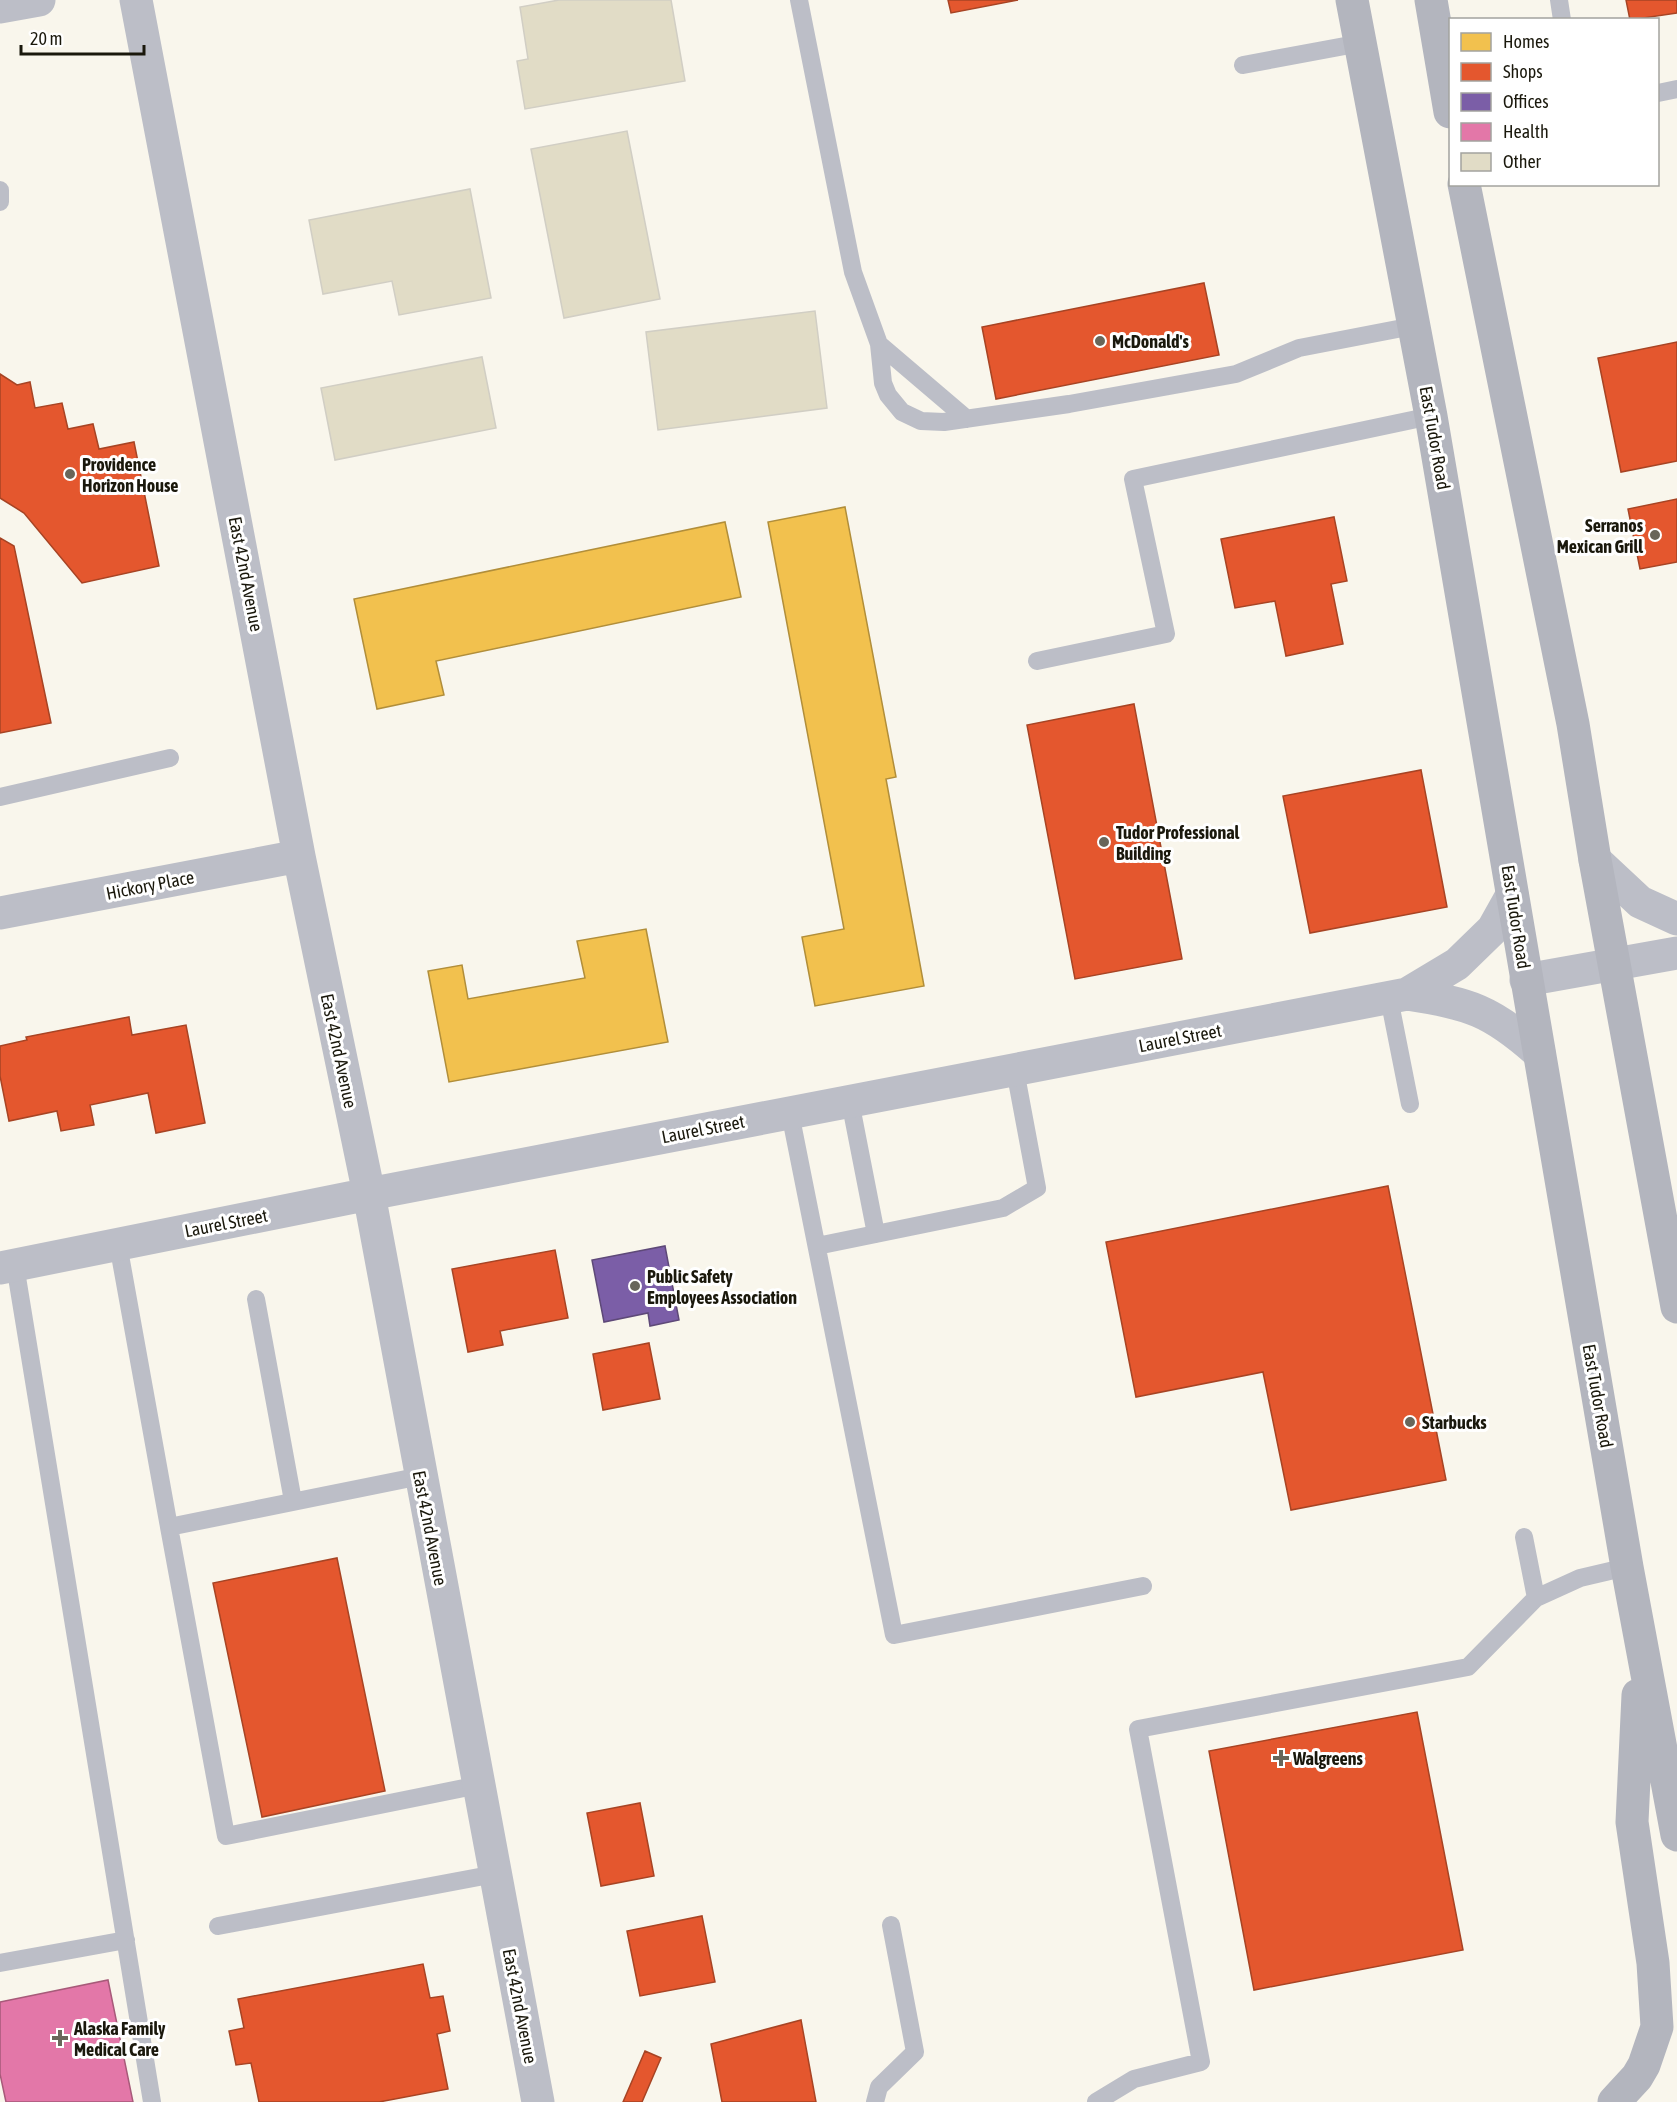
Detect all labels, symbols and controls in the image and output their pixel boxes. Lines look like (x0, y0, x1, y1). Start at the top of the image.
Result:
scale bar (21, 18, 144, 56)
legend (1449, 18, 1659, 186)
text: 20 m (30, 28, 62, 49)
text: Homes (1503, 31, 1549, 52)
text: Shops (1503, 61, 1543, 82)
text: Offices (1503, 91, 1549, 112)
text: Health (1503, 121, 1549, 142)
text: Other (1503, 151, 1542, 172)
place label: McDonald's (1112, 331, 1189, 352)
marker: McDonald's (1093, 334, 1107, 348)
street label: East Tudor Road (1416, 385, 1454, 491)
place label: Providence Horizon House (82, 454, 178, 496)
marker: Providence Horizon House (63, 467, 77, 481)
street label: East 42nd Avenue (225, 515, 267, 633)
place label: Serranos Mexican Grill (1557, 515, 1644, 557)
marker: Serranos Mexican Grill (1648, 528, 1662, 542)
place label: Tudor Professional Building (1116, 822, 1240, 864)
marker: Tudor Professional Building (1097, 835, 1111, 849)
street label: East Tudor Road (1497, 864, 1535, 970)
street label: Hickory Place (104, 866, 196, 904)
street label: East 42nd Avenue (317, 992, 361, 1110)
street label: Laurel Street (1137, 1020, 1223, 1056)
street label: Laurel Street (660, 1111, 746, 1147)
street label: Laurel Street (183, 1205, 269, 1241)
place label: Public Safety Employees Association (647, 1266, 797, 1308)
marker: Public Safety Employees Association (628, 1279, 642, 1293)
street label: East Tudor Road (1579, 1343, 1617, 1449)
place label: Starbucks (1422, 1412, 1487, 1433)
marker: Starbucks (1403, 1415, 1417, 1429)
street label: East 42nd Avenue (409, 1469, 451, 1587)
place label: Walgreens (1292, 1748, 1363, 1769)
marker: Walgreens (1274, 1751, 1288, 1765)
street label: East 42nd Avenue (499, 1947, 541, 2065)
place label: Alaska Family Medical Care (73, 2018, 166, 2060)
marker: Alaska Family Medical Care (51, 2029, 69, 2047)

